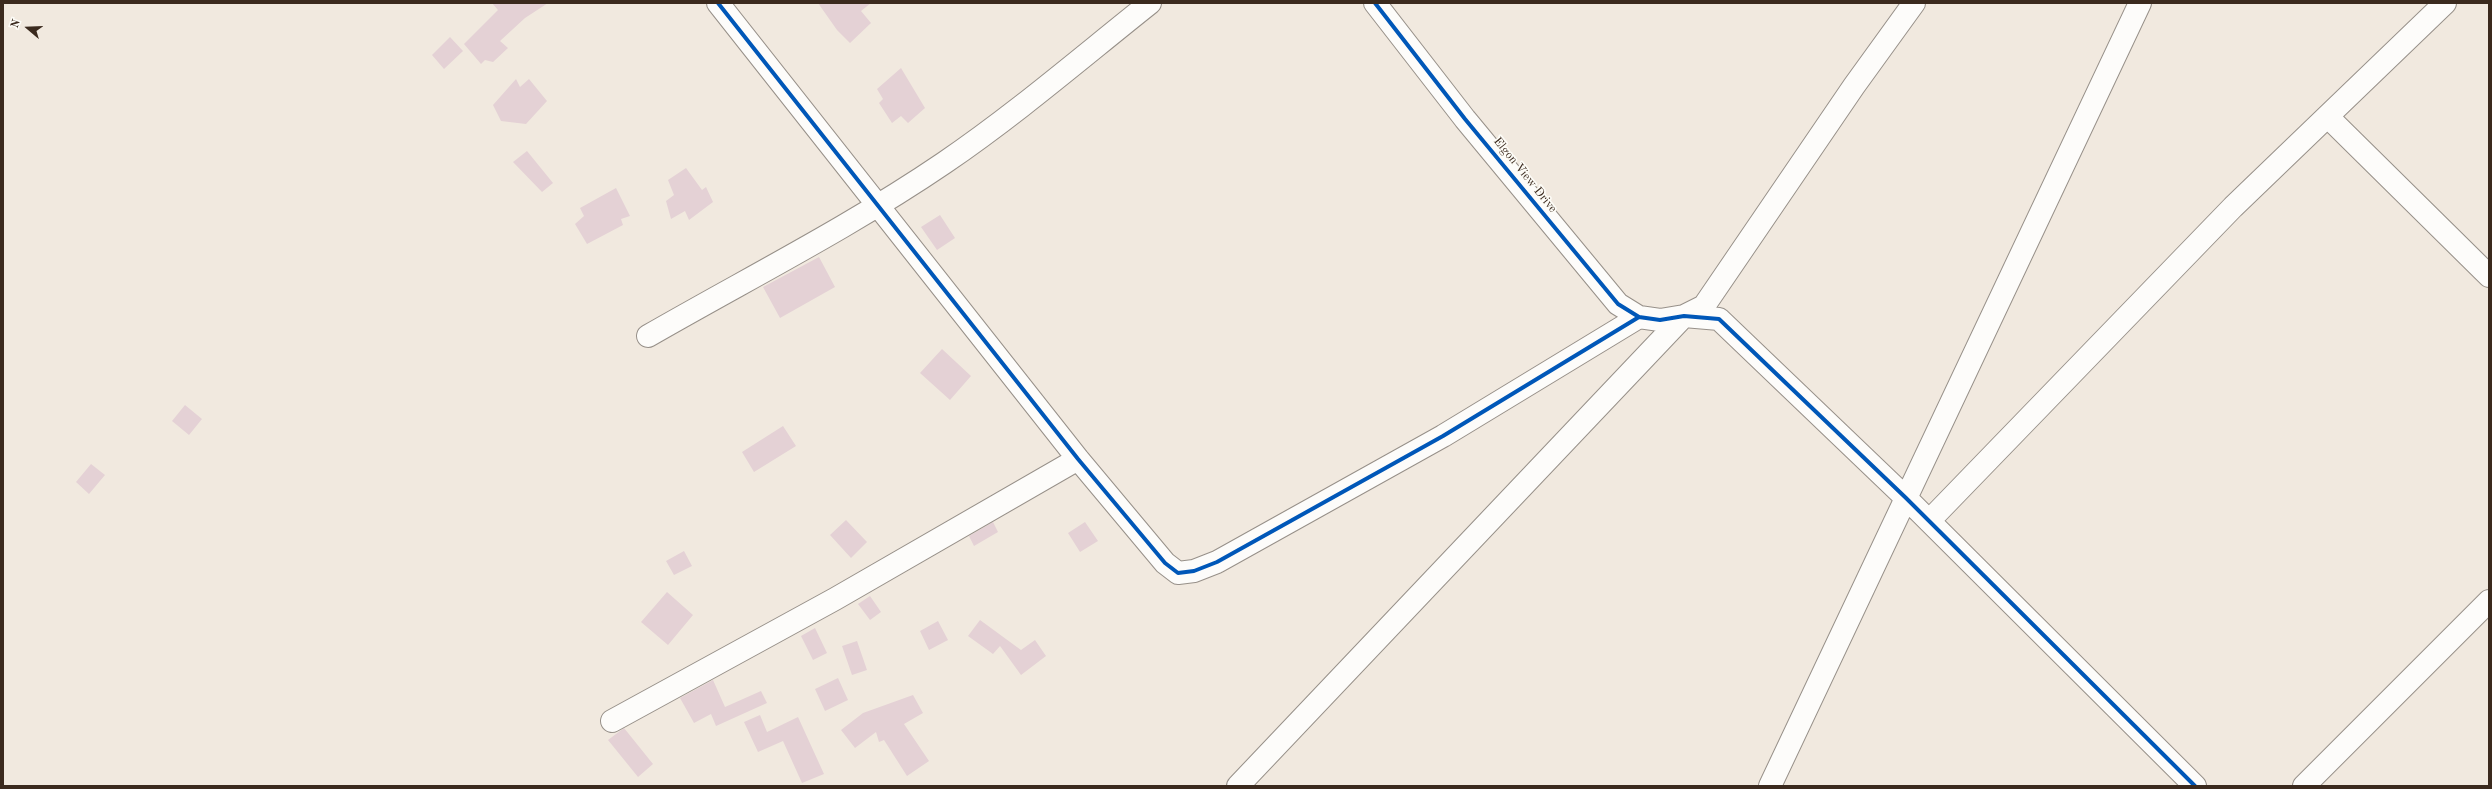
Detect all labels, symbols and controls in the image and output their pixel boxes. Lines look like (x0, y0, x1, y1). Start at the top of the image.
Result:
north arrow (8, 8, 48, 48)
text: N (10, 18, 23, 30)
street label: Elgon View Drive (1490, 134, 1560, 216)

